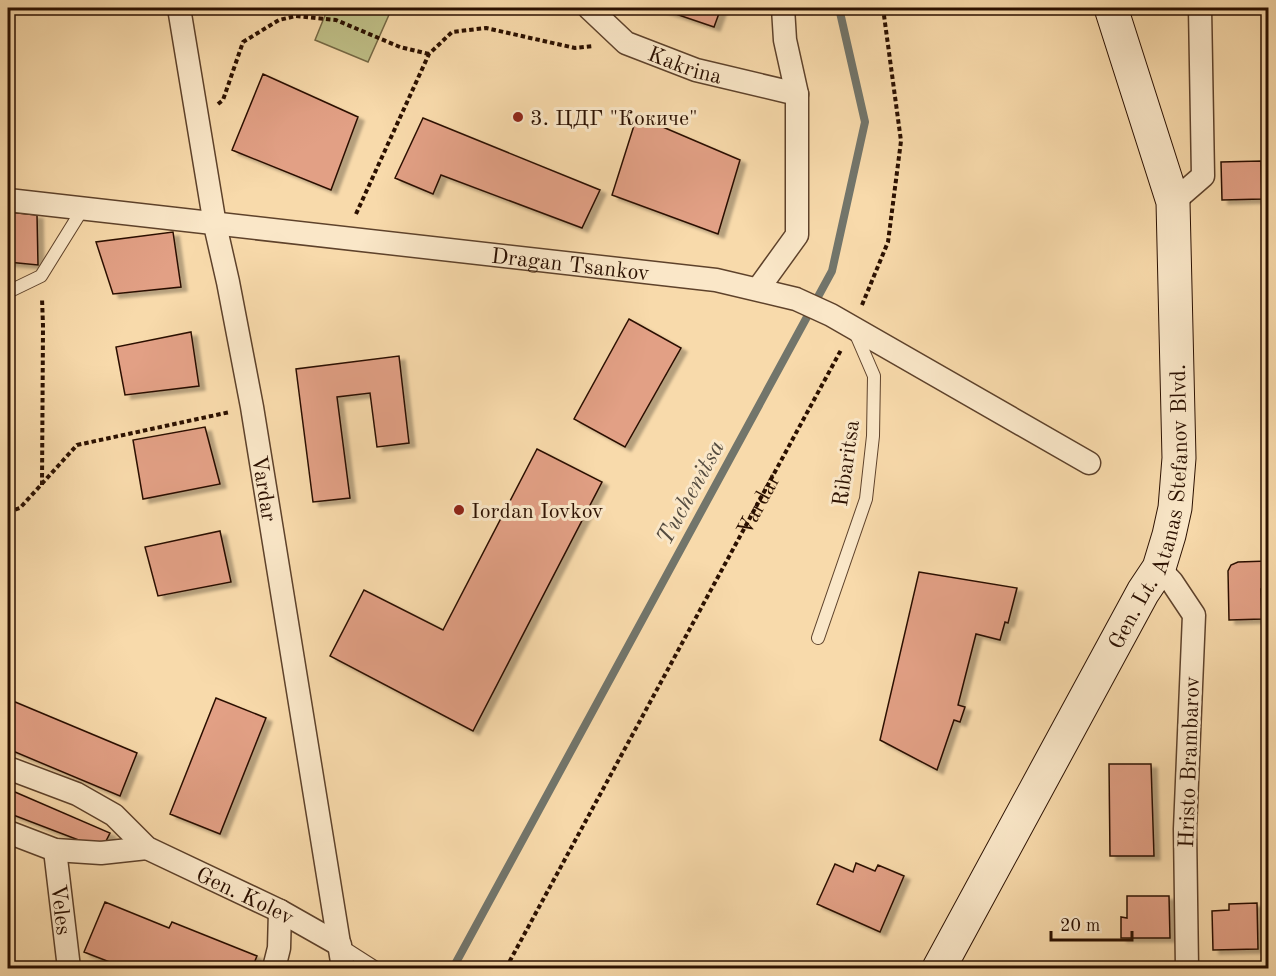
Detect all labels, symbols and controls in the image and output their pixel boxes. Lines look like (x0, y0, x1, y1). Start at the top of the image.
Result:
street label: Kakrina (644, 43, 724, 89)
place label: 3. ЦДГ "Кокиче" (530, 108, 698, 130)
marker: 3. ЦДГ "Кокиче" (511, 110, 525, 124)
street label: Dragan Tsankov (490, 246, 651, 285)
street label: Gen. Lt. Atanas Stefanov Blvd. (1105, 364, 1192, 653)
street label: Ribaritsa (830, 419, 864, 508)
water label: Tuchenitsa (653, 437, 730, 549)
street label: Vardar (247, 454, 279, 523)
street label: Vardar (734, 470, 785, 539)
place label: Iordan Iovkov (471, 501, 604, 523)
marker: Iordan Iovkov (452, 503, 466, 517)
street label: Hristo Brambarov (1176, 675, 1204, 848)
street label: Gen. Kolev (192, 864, 297, 930)
street label: Veles (46, 883, 74, 936)
scale bar (1051, 904, 1132, 942)
text: 20 m (1060, 917, 1100, 935)

